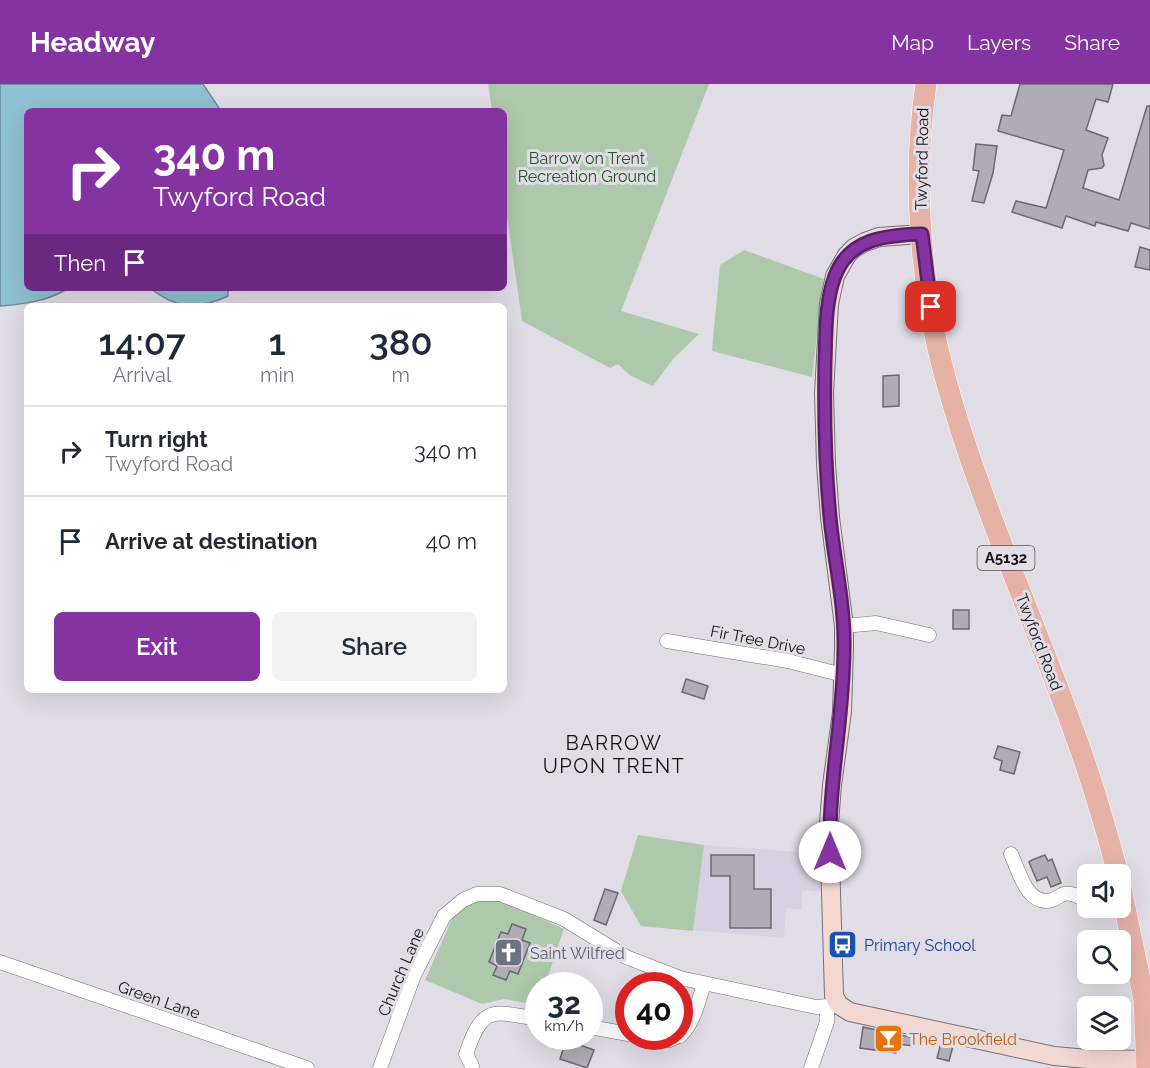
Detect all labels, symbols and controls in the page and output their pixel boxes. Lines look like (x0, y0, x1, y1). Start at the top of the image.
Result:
text: Headway (30, 26, 155, 59)
text: Map (891, 30, 934, 55)
text: Layers (967, 30, 1031, 55)
text: Share (1064, 30, 1120, 55)
street label: Twyford Road (912, 108, 932, 210)
text: 340 m (153, 131, 275, 180)
icon: right (54, 132, 132, 210)
park label: Barrow on Trent Recreation Ground (518, 149, 656, 186)
text: Twyford Road (153, 181, 326, 212)
icon: arrive (118, 246, 151, 279)
text: Then (54, 250, 106, 276)
pin (905, 281, 956, 332)
icon: arrive (914, 290, 947, 323)
text: 14:07 (98, 321, 186, 363)
text: 1 (269, 321, 286, 363)
text: 380 (369, 321, 433, 363)
text: Arrival (113, 363, 171, 387)
text: min (260, 363, 295, 387)
text: m (392, 363, 410, 387)
text: Turn right (105, 426, 208, 452)
icon: right (54, 435, 87, 468)
text: 340 m (414, 438, 477, 464)
text: Twyford Road (105, 452, 233, 476)
icon: arrive (54, 525, 87, 558)
text: Arrive at destination (105, 528, 318, 554)
text: 40 m (426, 528, 477, 554)
road number: A5132 (978, 546, 1034, 570)
street label: Twyford Road (1012, 591, 1066, 693)
button: Exit (54, 612, 260, 681)
button: Share (272, 612, 477, 681)
street label: Fir Tree Drive (709, 621, 807, 659)
district label: BARROW UPON TRENT (543, 731, 685, 778)
position arrow (798, 820, 862, 884)
map controls (1077, 864, 1131, 1050)
button: sound (1077, 864, 1131, 918)
street label: Church Lane (374, 925, 428, 1019)
bus stop icon: Primary School (827, 929, 859, 961)
button: search (1077, 930, 1131, 984)
place label: Primary School (864, 936, 976, 955)
church icon: Saint Wilfred (493, 937, 525, 969)
place label: Saint Wilfred (530, 944, 625, 963)
speed limit sign: 40 (615, 972, 693, 1050)
street label: Green Lane (115, 977, 203, 1023)
text: 32 (547, 986, 581, 1021)
button: layers (1077, 996, 1131, 1050)
text: km/h (544, 1017, 584, 1035)
bar icon: The Brookfield (872, 1023, 904, 1055)
place label: The Brookfield (909, 1030, 1017, 1049)

